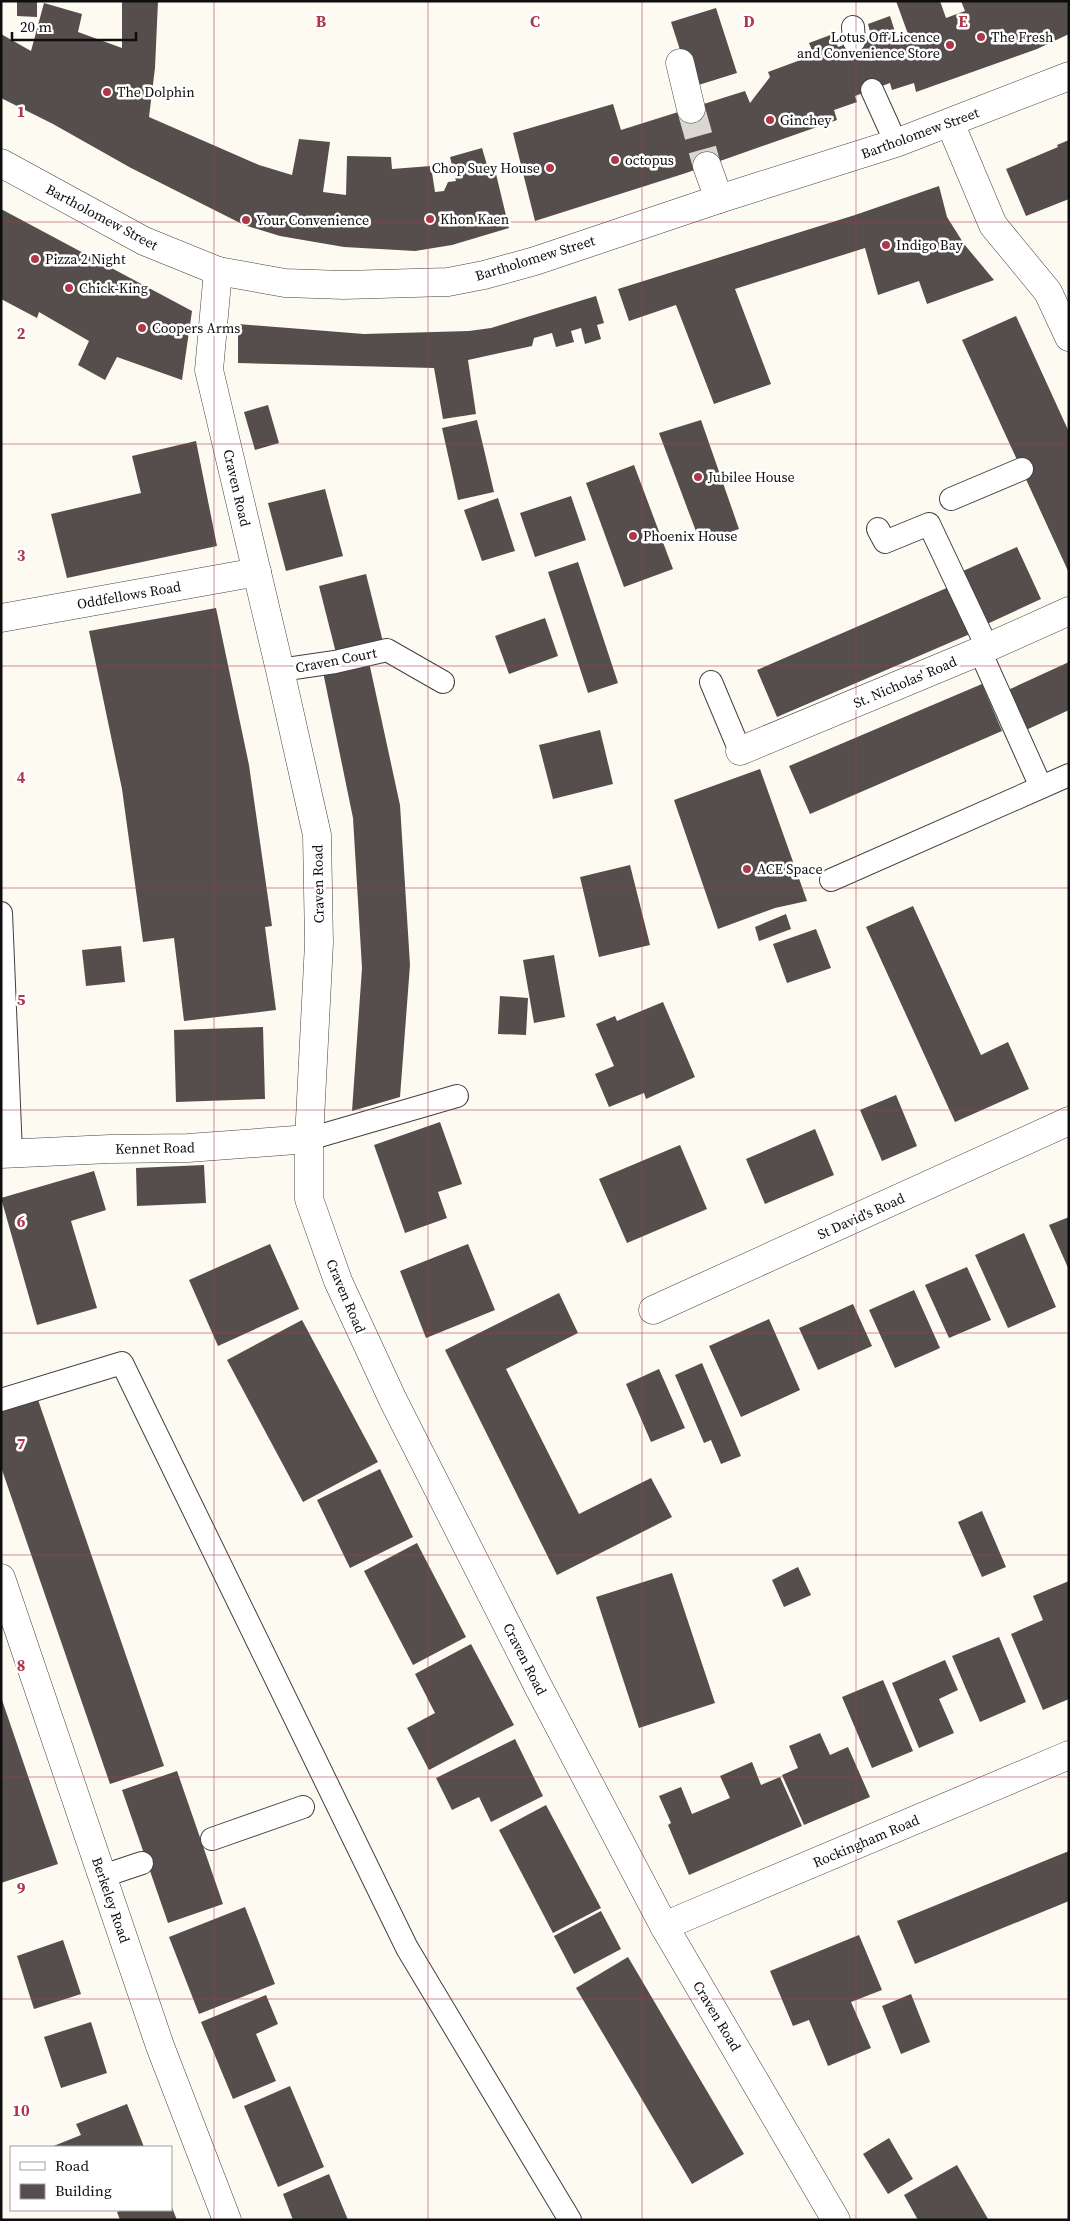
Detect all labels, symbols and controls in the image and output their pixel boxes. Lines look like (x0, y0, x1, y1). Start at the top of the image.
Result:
scale bar (12, 10, 136, 42)
text: B (316, 10, 327, 32)
text: C (530, 10, 540, 32)
text: D (743, 10, 755, 32)
text: E (958, 10, 968, 32)
text: 20 m (20, 16, 52, 37)
place label: Lotus Off Licence and Convenience Store (797, 27, 940, 63)
place label: The Fresh (991, 27, 1053, 47)
marker: The Fresh (975, 31, 987, 43)
marker: Lotus Off Licence and Convenience Store (944, 39, 956, 51)
place label: The Dolphin (117, 82, 195, 102)
marker: The Dolphin (101, 86, 113, 98)
text: 1 (17, 100, 25, 122)
street label: Bartholomew Street (858, 102, 982, 164)
place label: Ginchey (780, 110, 832, 130)
marker: Ginchey (764, 114, 776, 126)
place label: octopus (625, 150, 674, 170)
marker: octopus (609, 154, 621, 166)
place label: Chop Suey House (432, 158, 540, 178)
marker: Chop Suey House (544, 162, 556, 174)
street label: Bartholomew Street (42, 179, 162, 255)
place label: Khon Kaen (440, 209, 510, 229)
place label: Your Convenience (256, 210, 369, 230)
marker: Khon Kaen (424, 213, 436, 225)
marker: Your Convenience (240, 214, 252, 226)
street label: Bartholomew Street (473, 230, 598, 286)
place label: Indigo Bay (896, 235, 964, 255)
marker: Indigo Bay (880, 239, 892, 251)
place label: Pizza 2 Night (45, 249, 126, 269)
marker: Pizza 2 Night (29, 253, 41, 265)
place label: Chick-King (79, 278, 148, 298)
marker: Chick-King (63, 282, 75, 294)
place label: Coopers Arms (152, 318, 240, 338)
text: 2 (17, 322, 26, 344)
marker: Coopers Arms (136, 322, 148, 334)
street label: Craven Road (218, 447, 256, 529)
place label: Jubilee House (707, 467, 795, 487)
marker: Jubilee House (692, 471, 704, 483)
place label: Phoenix House (643, 526, 737, 546)
marker: Phoenix House (627, 530, 639, 542)
text: 3 (17, 544, 26, 566)
street label: Oddfellows Road (75, 576, 183, 614)
street label: Craven Court (294, 642, 379, 678)
street label: St. Nicholas' Road (850, 651, 960, 713)
text: 4 (17, 766, 26, 788)
street label: Craven Road (307, 844, 329, 924)
place label: ACE Space (757, 859, 823, 879)
marker: ACE Space (741, 863, 753, 875)
text: 5 (17, 988, 26, 1010)
street label: Kennet Road (115, 1137, 195, 1159)
street label: St David's Road (814, 1188, 908, 1244)
text: 6 (17, 1210, 26, 1232)
street label: Craven Road (321, 1256, 371, 1336)
text: 7 (17, 1432, 26, 1454)
street label: Craven Road (498, 1619, 552, 1699)
text: 8 (17, 1654, 25, 1676)
street label: Rockingham Road (810, 1810, 922, 1872)
street label: Berkeley Road (87, 1854, 135, 1946)
text: 9 (17, 1877, 26, 1899)
street label: Craven Road (688, 1977, 746, 2055)
text: 10 (12, 2099, 30, 2121)
legend (10, 2146, 172, 2211)
text: Road (55, 2155, 89, 2176)
text: Building (55, 2180, 112, 2201)

